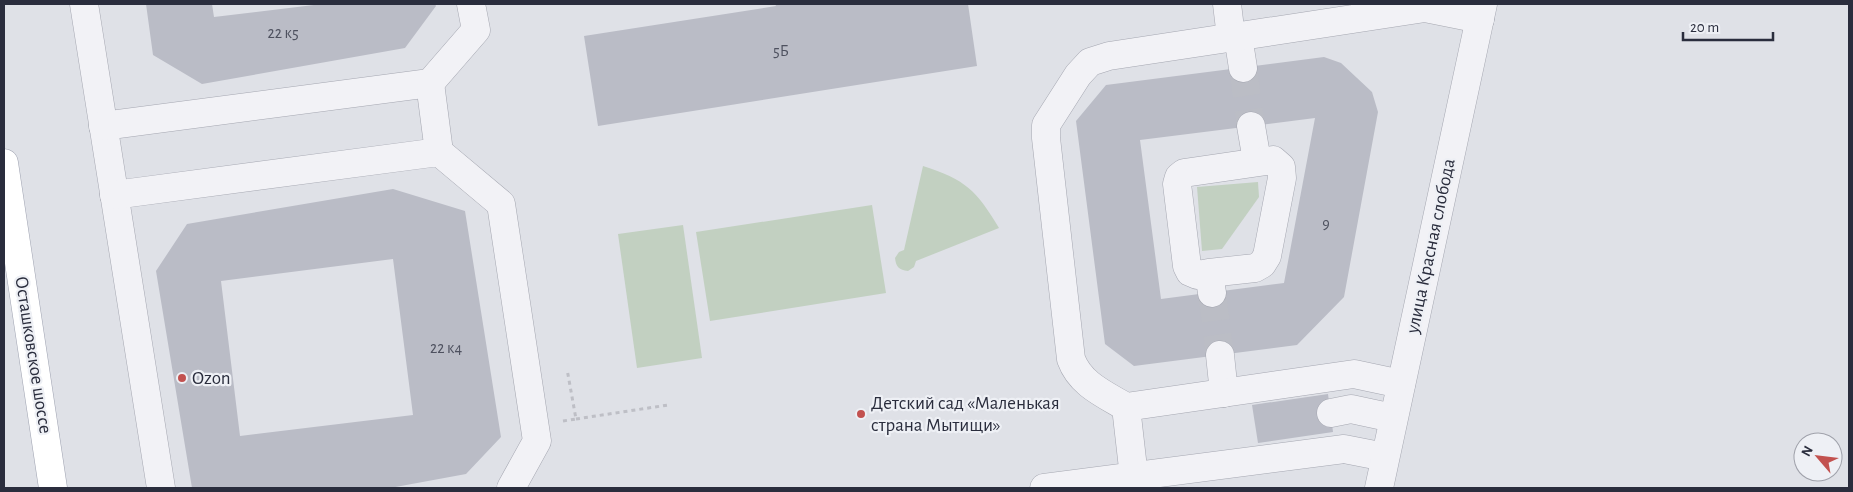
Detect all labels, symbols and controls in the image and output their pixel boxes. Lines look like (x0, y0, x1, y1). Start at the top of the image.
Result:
scale bar (1683, 10, 1773, 42)
text: 20 m (1690, 20, 1719, 35)
house number: 22 к5 (267, 25, 299, 41)
house number: 5Б (773, 43, 789, 59)
street label: улица Красная слобода (1403, 157, 1459, 336)
house number: 9 (1322, 216, 1330, 232)
street label: Осташковское шоссе (11, 275, 55, 435)
house number: 22 к4 (430, 340, 462, 356)
place label: Ozon (192, 369, 231, 388)
marker: Ozon (176, 372, 188, 384)
place label: Детский сад «Маленькая страна Мытищи» (871, 394, 1060, 435)
marker: Детский сад «Маленькая страна Мытищи» (855, 408, 867, 420)
north arrow (1793, 432, 1843, 482)
text: N (1799, 444, 1816, 459)

